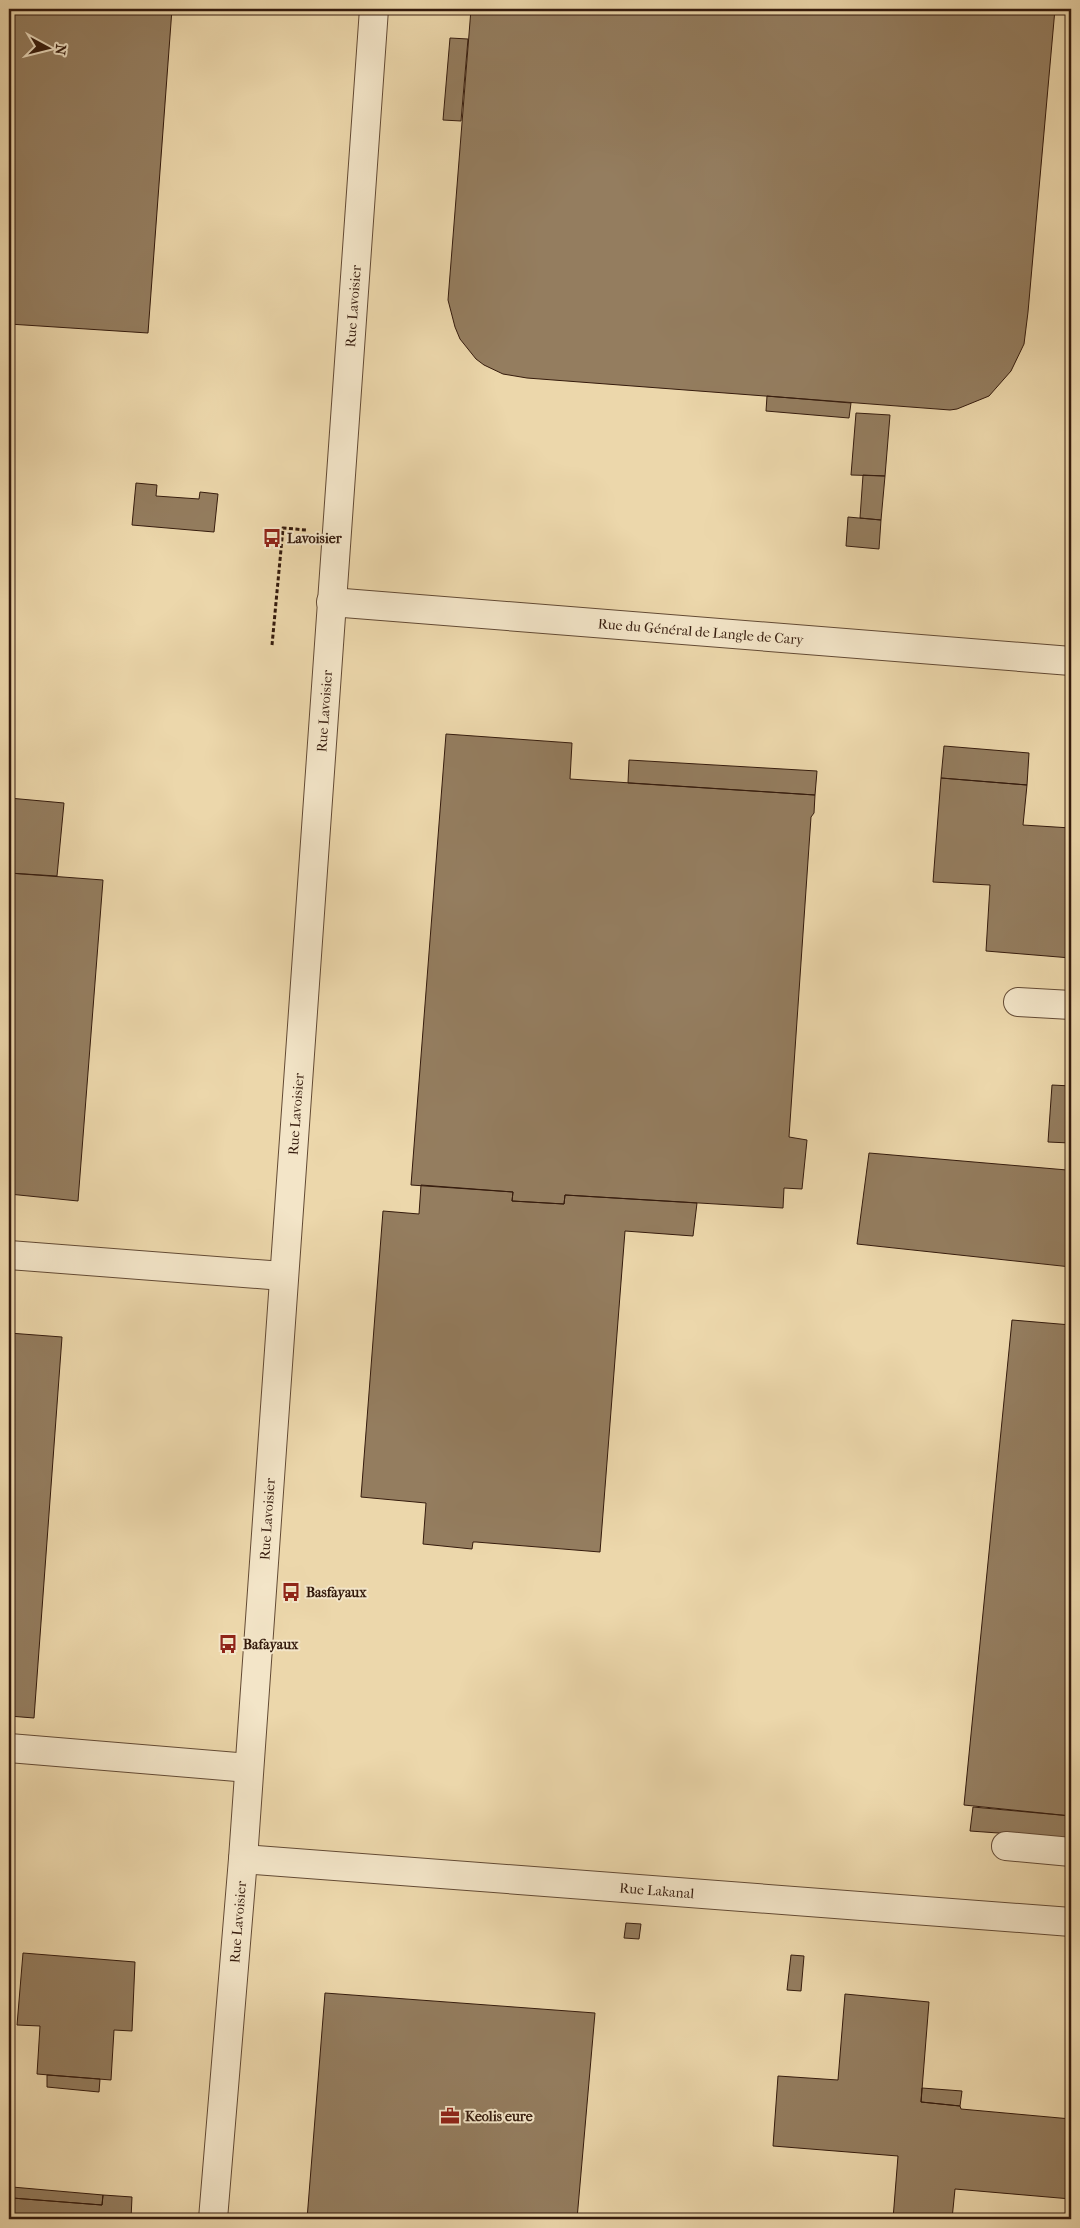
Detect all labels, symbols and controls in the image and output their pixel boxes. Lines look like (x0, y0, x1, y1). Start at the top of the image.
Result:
north arrow (22, 22, 72, 72)
text: N (51, 43, 69, 56)
street label: Rue Lavoisier (342, 264, 364, 348)
bus stop icon: Lavoisier (261, 527, 283, 549)
place label: Lavoisier (287, 530, 343, 547)
street label: Rue du Général de Langle de Cary (597, 615, 805, 648)
street label: Rue Lavoisier (313, 669, 336, 753)
street label: Rue Lavoisier (284, 1072, 307, 1156)
street label: Rue Lavoisier (256, 1477, 278, 1561)
bus stop icon: Basfayaux (280, 1581, 302, 1603)
place label: Basfayaux (306, 1584, 367, 1601)
bus stop icon: Bafayaux (217, 1633, 239, 1655)
place label: Bafayaux (243, 1636, 299, 1653)
street label: Rue Lakanal (619, 1879, 695, 1902)
street label: Rue Lavoisier (226, 1880, 250, 1964)
office icon: Keolis eure (439, 2105, 461, 2127)
place label: Keolis eure (465, 2108, 533, 2125)

